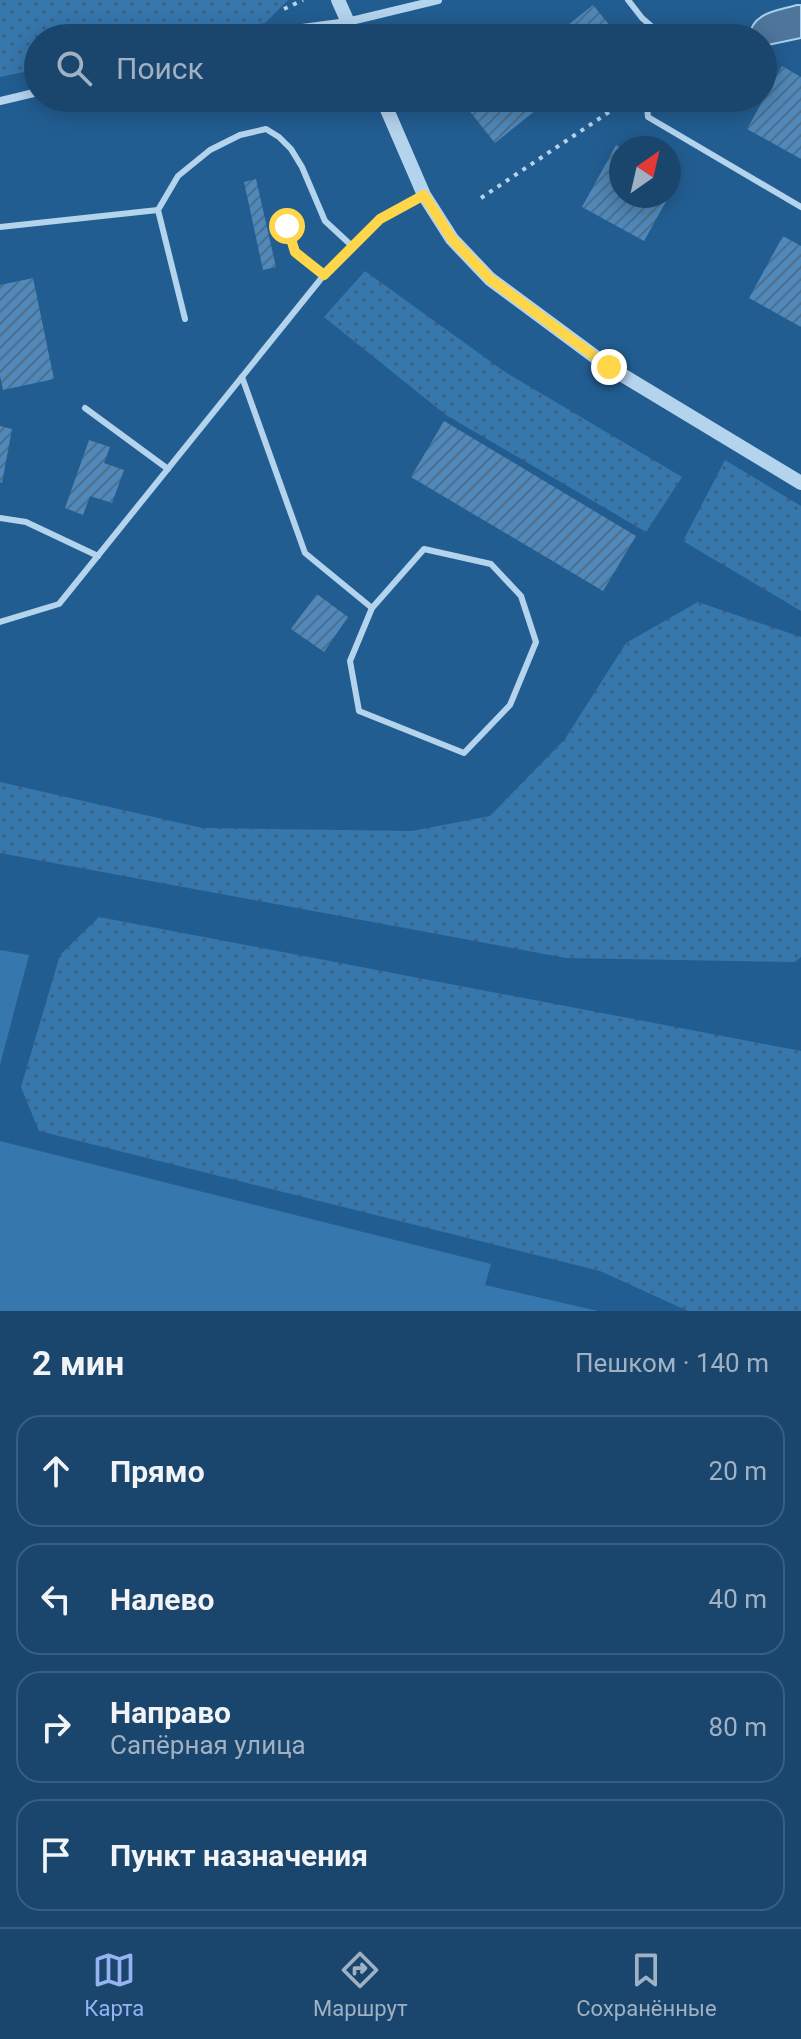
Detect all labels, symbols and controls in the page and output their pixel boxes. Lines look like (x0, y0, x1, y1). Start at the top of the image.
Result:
search box (24, 24, 777, 112)
icon: search (52, 46, 96, 90)
text: Поиск (116, 51, 204, 86)
north arrow (609, 136, 681, 208)
route start (269, 208, 305, 244)
route end (591, 349, 627, 385)
text: 2 мин (32, 1343, 124, 1383)
text: Пешком · 140 m (575, 1348, 769, 1378)
icon: ahead (34, 1449, 78, 1493)
text: Прямо (110, 1454, 205, 1489)
text: 20 m (709, 1456, 767, 1486)
icon: left (34, 1577, 78, 1621)
text: Налево (110, 1582, 214, 1617)
text: 40 m (709, 1584, 767, 1614)
text: Направо (110, 1695, 231, 1730)
icon: right (34, 1705, 78, 1749)
text: 80 m (709, 1712, 767, 1742)
text: Сапёрная улица (110, 1730, 306, 1760)
icon: arrive (34, 1833, 78, 1877)
text: Пункт назначения (110, 1838, 368, 1873)
tab: Карта (84, 1948, 144, 2021)
tab: Маршрут (313, 1948, 408, 2021)
tab: Сохранённые (576, 1948, 717, 2021)

